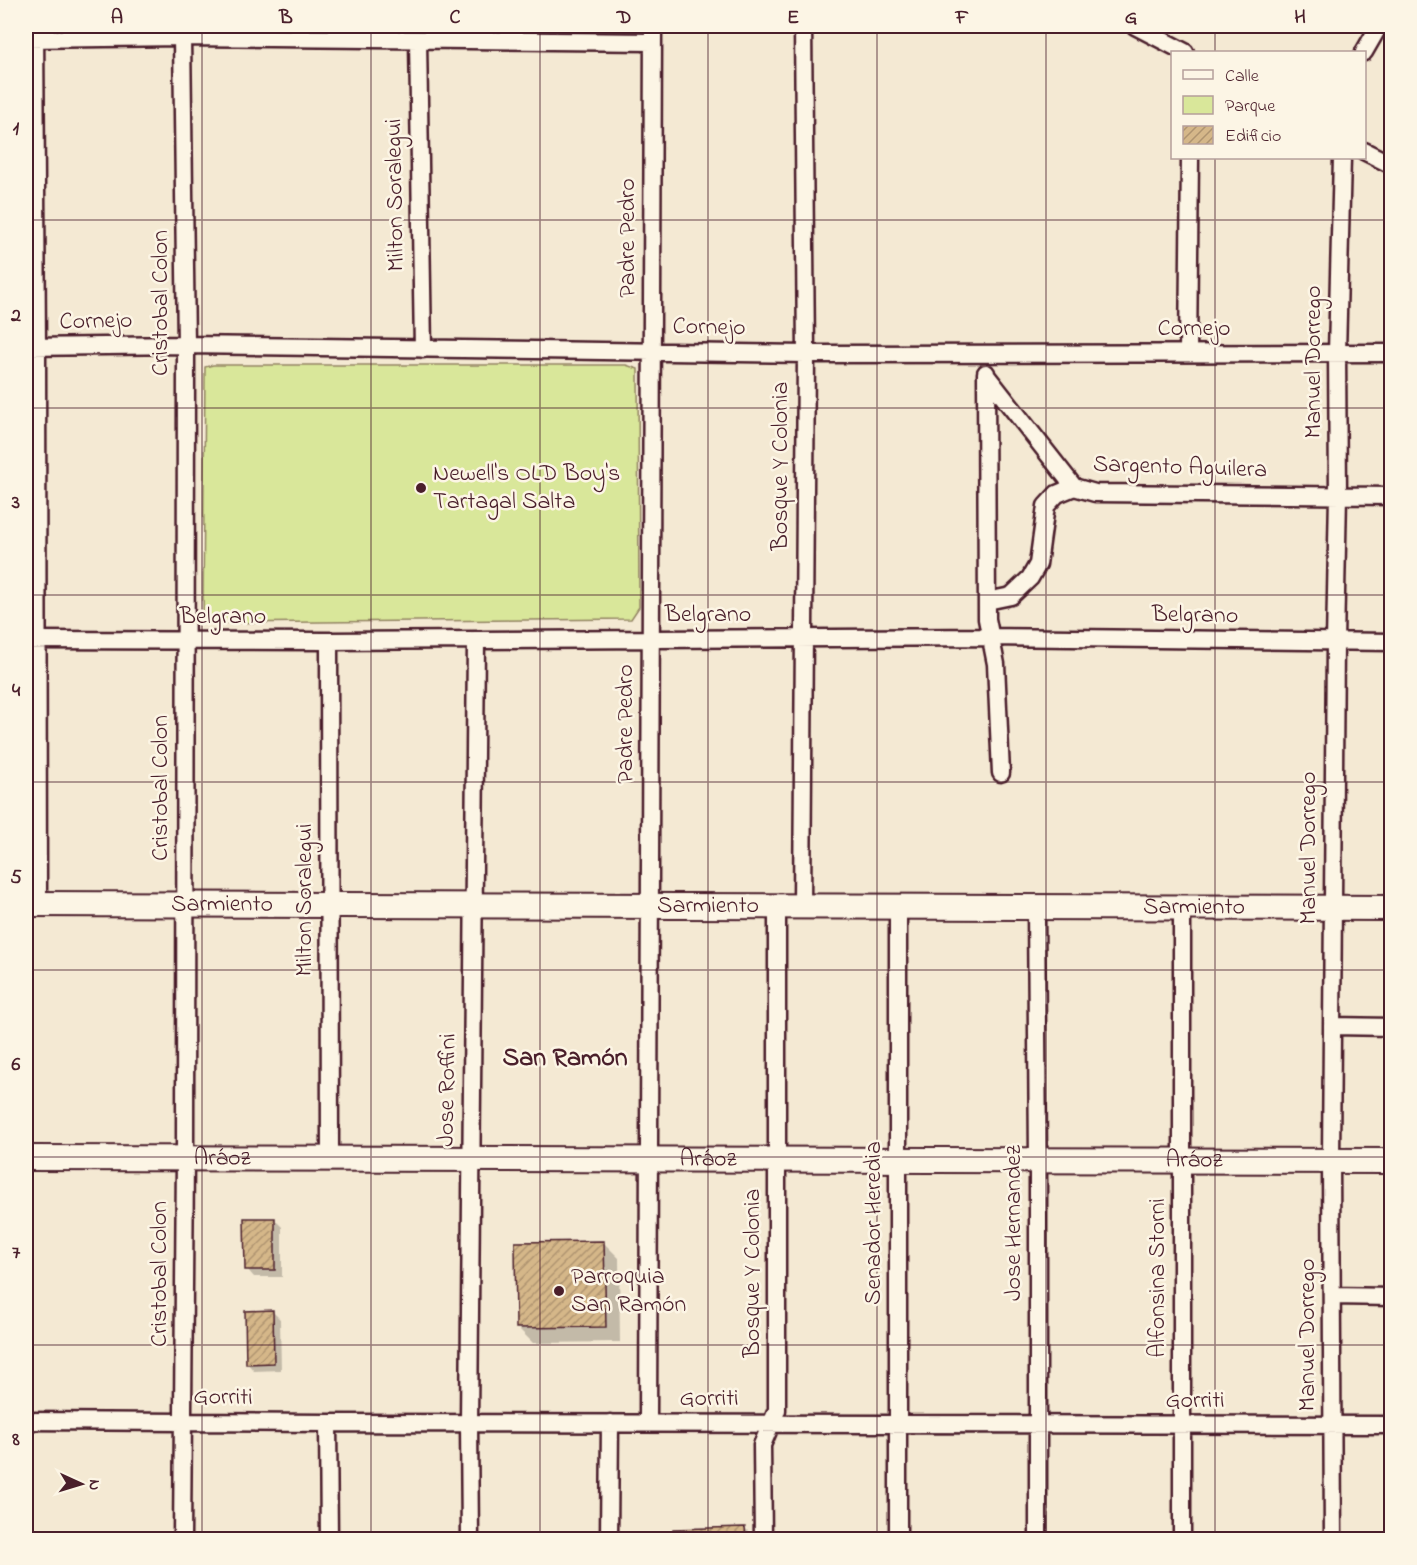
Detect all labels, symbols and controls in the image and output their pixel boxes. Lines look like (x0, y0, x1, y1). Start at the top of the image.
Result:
text: A (111, 4, 123, 33)
text: B (278, 4, 293, 33)
text: C (450, 4, 461, 33)
text: D (616, 4, 631, 33)
text: E (787, 4, 799, 33)
text: F (955, 4, 969, 33)
text: G (1125, 4, 1138, 33)
text: H (1294, 4, 1306, 33)
legend (1171, 51, 1366, 159)
text: Calle (1225, 64, 1260, 90)
text: Parque (1225, 94, 1276, 120)
text: 1 (13, 115, 20, 144)
street label: Milton Soralegui (377, 118, 415, 272)
text: Edificio (1225, 124, 1281, 150)
street label: Padre Pedro (611, 178, 646, 298)
street label: Cristobal Colon (144, 230, 179, 376)
street label: Manuel Dorrego (1297, 286, 1332, 438)
text: 2 (10, 302, 21, 331)
street label: Cornejo (59, 304, 133, 340)
street label: Cornejo (672, 310, 746, 346)
street label: Cornejo (1158, 312, 1230, 347)
street label: Bosque Y Colonia (764, 382, 799, 551)
street label: Sargento Aguilera (1092, 447, 1268, 489)
place label: Newell's OLD Boy's Tartagal Salta (433, 457, 620, 520)
marker: Newell's OLD Boy's Tartagal Salta (414, 481, 428, 495)
text: 3 (11, 489, 20, 518)
street label: Belgrano (664, 598, 751, 633)
street label: Belgrano (1150, 598, 1239, 634)
street label: Belgrano (179, 600, 266, 635)
street label: Padre Pedro (609, 664, 644, 784)
text: 4 (12, 677, 21, 706)
street label: Cristobal Colon (144, 715, 179, 861)
street label: Manuel Dorrego (1292, 772, 1327, 924)
street label: Milton Soralegui (288, 823, 323, 977)
text: 5 (10, 864, 22, 893)
street label: Sarmiento (171, 887, 273, 922)
street label: Sarmiento (657, 888, 759, 924)
street label: Sarmiento (1143, 890, 1245, 925)
street label: Jose Roffini (430, 1033, 466, 1147)
district label: San Ramón (503, 1040, 628, 1078)
text: 6 (12, 1051, 21, 1080)
street label: Aráoz (193, 1141, 251, 1176)
street label: Senador Heredia (857, 1141, 892, 1305)
street label: Aráoz (679, 1142, 737, 1177)
street label: Aráoz (1165, 1143, 1223, 1178)
street label: Jose Hernandez (997, 1144, 1032, 1301)
street label: Bosque Y Colonia (736, 1189, 771, 1358)
street label: Alfonsina Storni (1141, 1198, 1176, 1358)
street label: Cristobal Colon (143, 1201, 178, 1347)
text: 7 (12, 1239, 21, 1268)
street label: Manuel Dorrego (1291, 1259, 1326, 1411)
place label: Parroquia San Ramón (571, 1260, 686, 1323)
marker: Parroquia San Ramón (552, 1284, 566, 1298)
street label: Gorriti (193, 1380, 253, 1416)
street label: Gorriti (679, 1382, 739, 1417)
street label: Gorriti (1165, 1384, 1225, 1419)
text: 8 (11, 1426, 20, 1455)
north arrow (51, 1454, 111, 1514)
text: N (82, 1479, 106, 1491)

